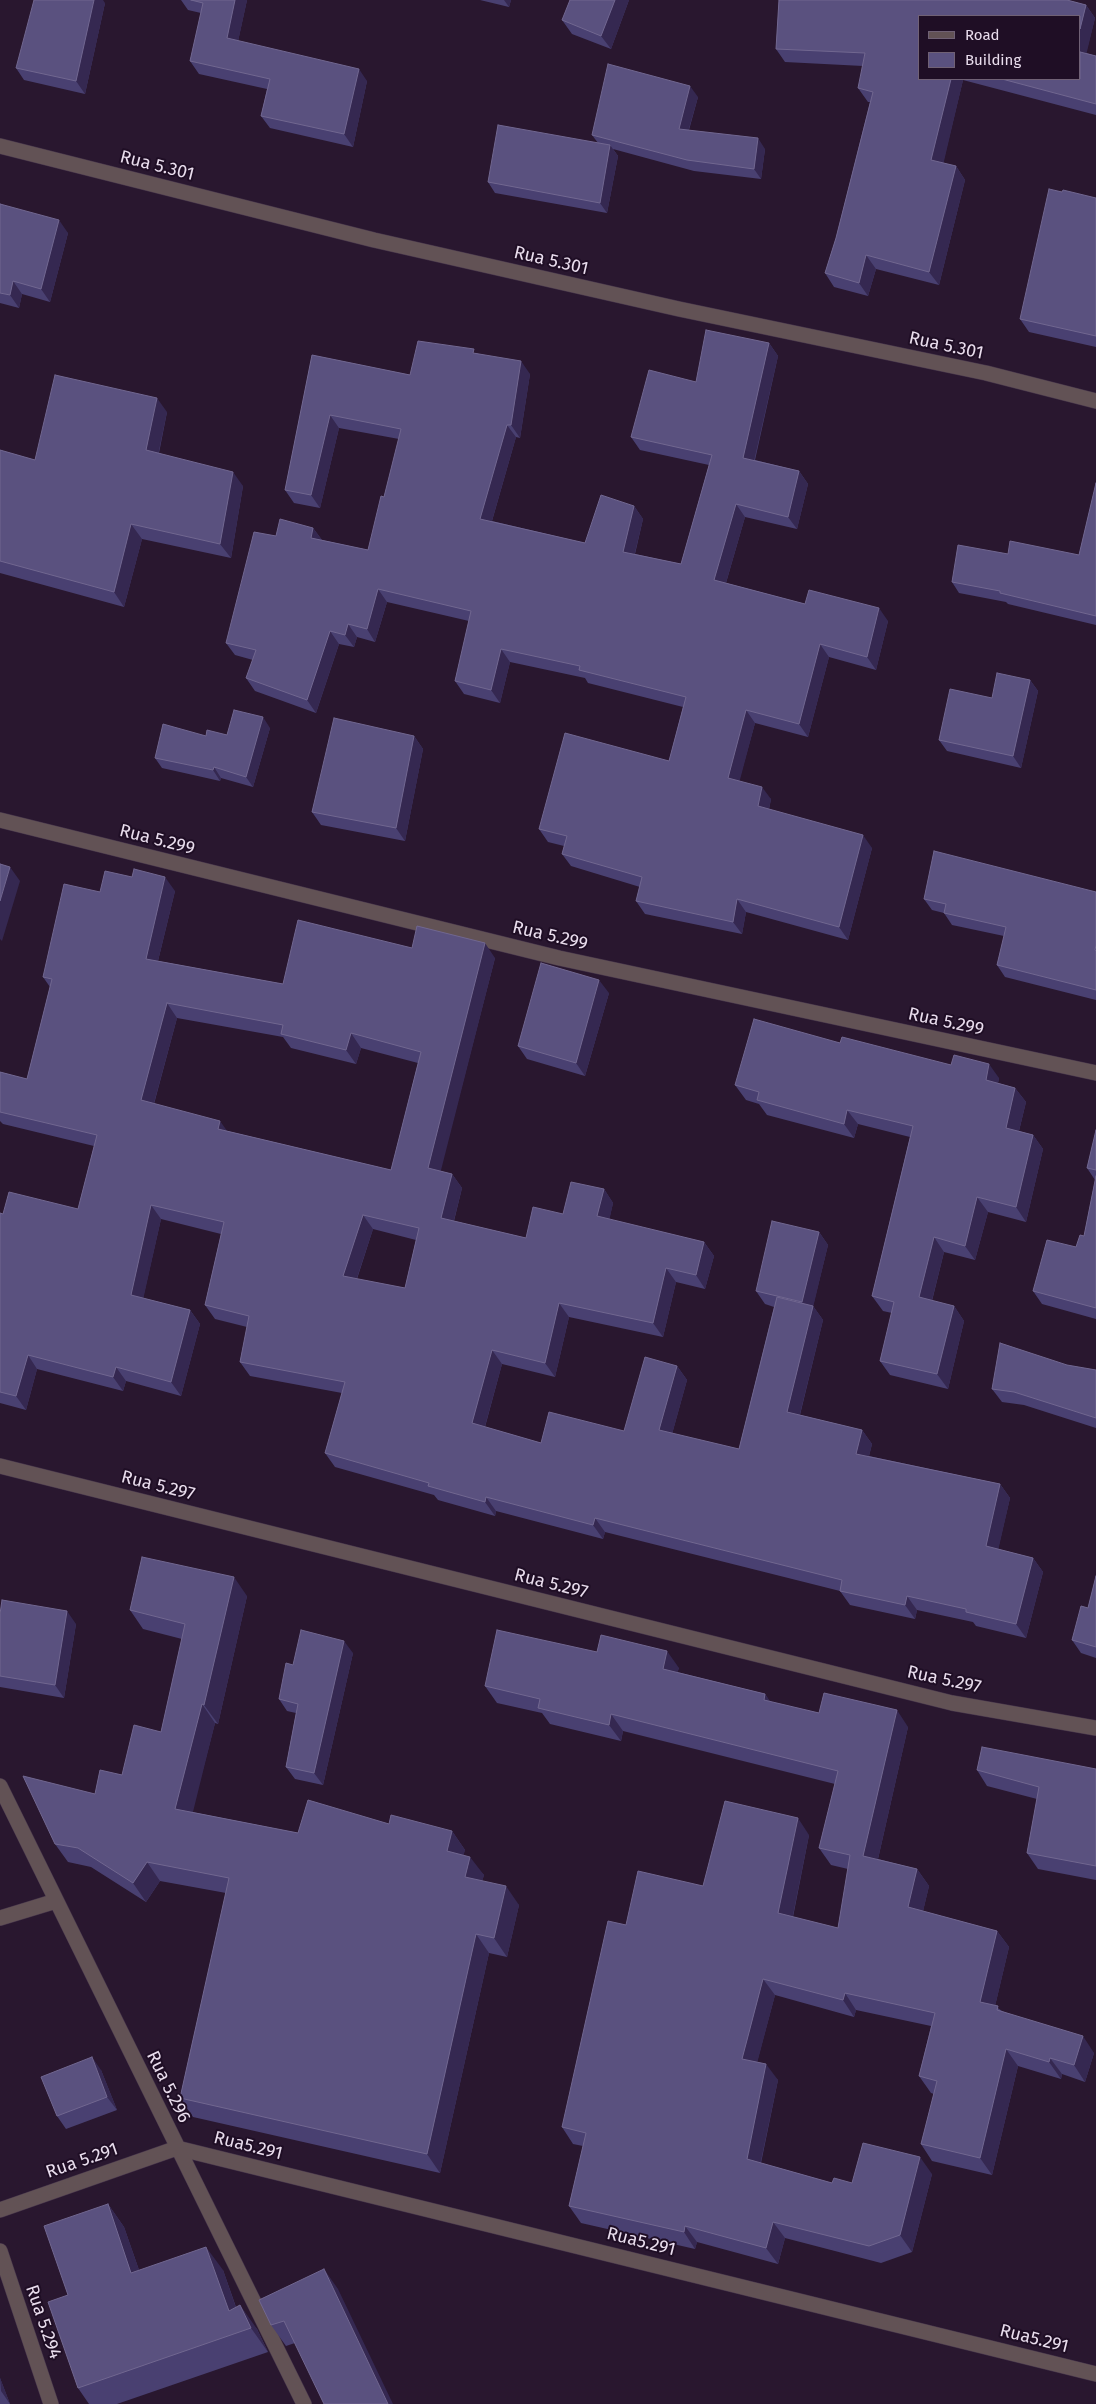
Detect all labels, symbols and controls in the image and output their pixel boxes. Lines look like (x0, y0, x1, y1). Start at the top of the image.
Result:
legend (918, 15, 1081, 80)
text: Road (965, 26, 1000, 44)
text: Building (965, 51, 1021, 69)
street label: Rua 5.301 (118, 146, 196, 186)
street label: Rua 5.301 (512, 242, 590, 280)
street label: Rua 5.301 (907, 328, 985, 364)
street label: Rua 5.299 (117, 820, 197, 860)
street label: Rua 5.299 (510, 917, 590, 955)
street label: Rua 5.299 (906, 1003, 986, 1041)
street label: Rua 5.297 (119, 1466, 197, 1506)
street label: Rua 5.297 (512, 1564, 590, 1604)
street label: Rua 5.297 (905, 1662, 983, 1698)
street label: Rua 5.296 (141, 2048, 195, 2126)
street label: Rua5.291 (211, 2127, 285, 2165)
street label: Rua 5.291 (43, 2139, 121, 2183)
street label: Rua5.291 (604, 2223, 678, 2261)
street label: Rua 5.294 (20, 2282, 66, 2362)
street label: Rua5.291 (997, 2320, 1071, 2358)

